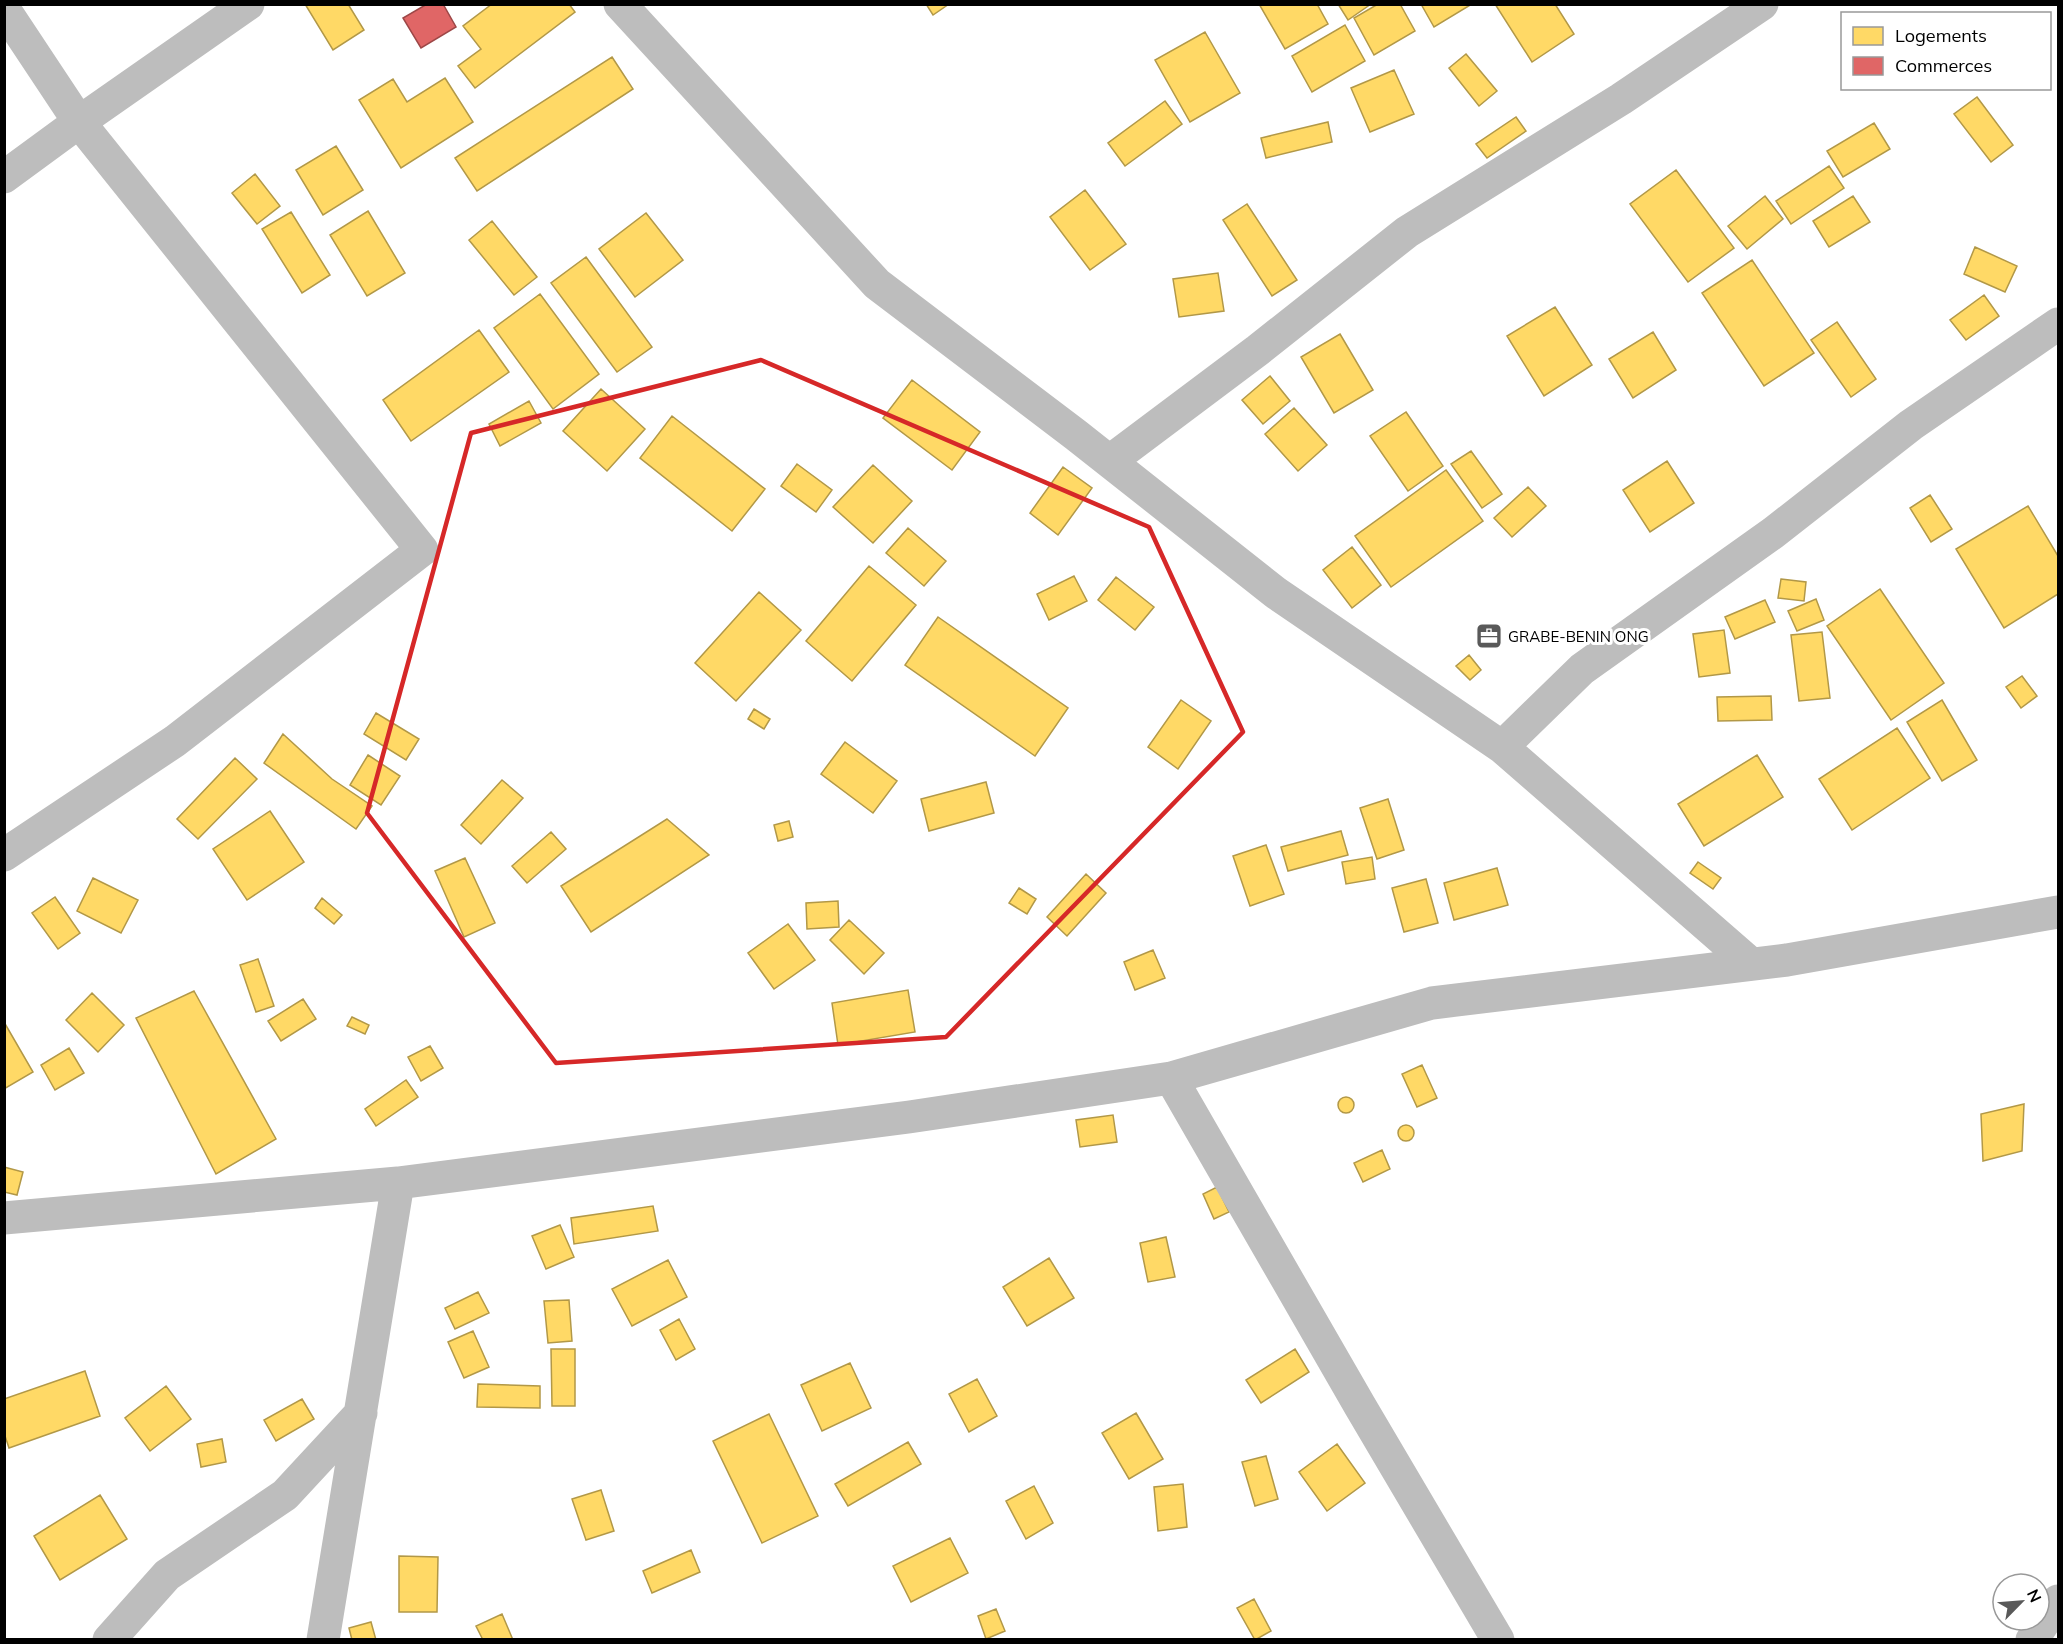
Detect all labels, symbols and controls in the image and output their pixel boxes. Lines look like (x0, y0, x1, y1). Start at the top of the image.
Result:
legend (1841, 12, 2051, 90)
text: Logements (1895, 24, 1987, 47)
text: Commerces (1895, 54, 1992, 77)
office icon: GRABE-BENIN ONG (1474, 621, 1504, 651)
place label: GRABE-BENIN ONG (1508, 627, 1649, 646)
north arrow (1991, 1572, 2051, 1632)
text: N (2023, 1586, 2046, 1605)

